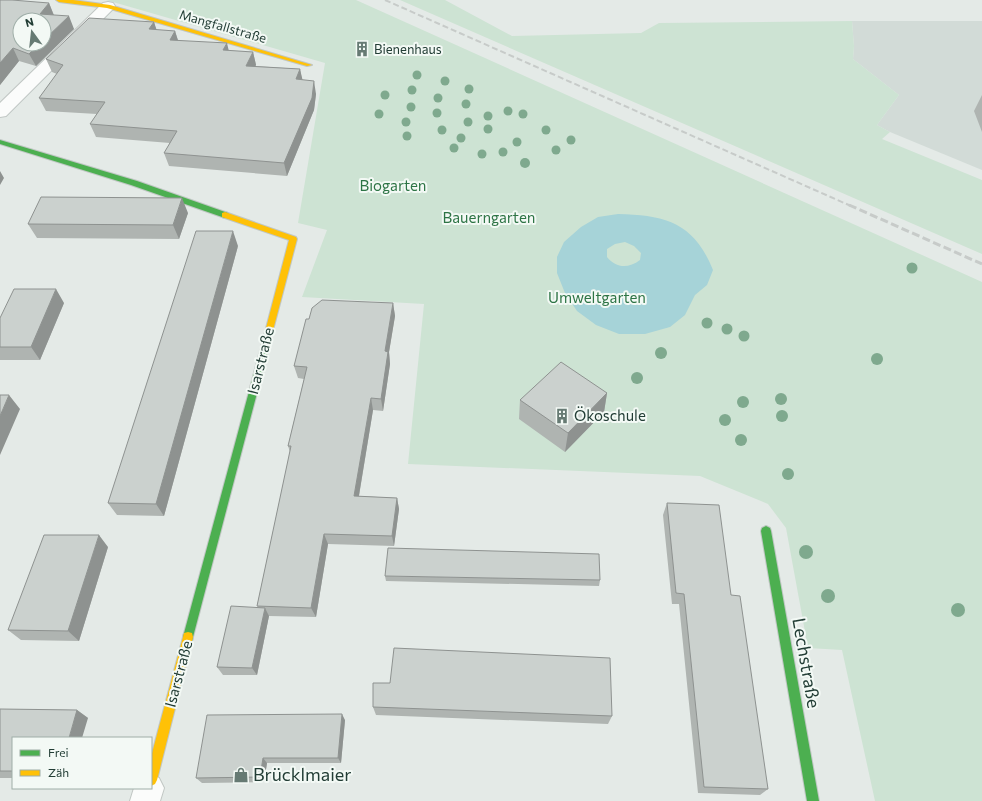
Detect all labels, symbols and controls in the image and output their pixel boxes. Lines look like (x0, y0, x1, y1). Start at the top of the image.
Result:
street label: Mangfallstraße (178, 6, 269, 46)
north arrow (12, 12, 52, 52)
text: N (24, 15, 35, 29)
building icon: Bienenhaus (353, 40, 371, 58)
place label: Bienenhaus (374, 41, 442, 57)
park label: Biogarten (360, 176, 426, 194)
park label: Bauerngarten (443, 208, 535, 226)
park label: Umweltgarten (548, 288, 646, 306)
street label: Isarstraße (243, 325, 277, 396)
place label: Ökoschule (574, 406, 646, 424)
building icon: Ökoschule (553, 407, 571, 425)
street label: Lechstraße (788, 616, 826, 710)
street label: Isarstraße (161, 638, 196, 709)
legend (12, 737, 152, 789)
text: Frei (48, 745, 69, 759)
place label: Brücklmaier (253, 763, 352, 785)
text: Zäh (48, 765, 69, 779)
shop icon: Brücklmaier (232, 766, 250, 784)

